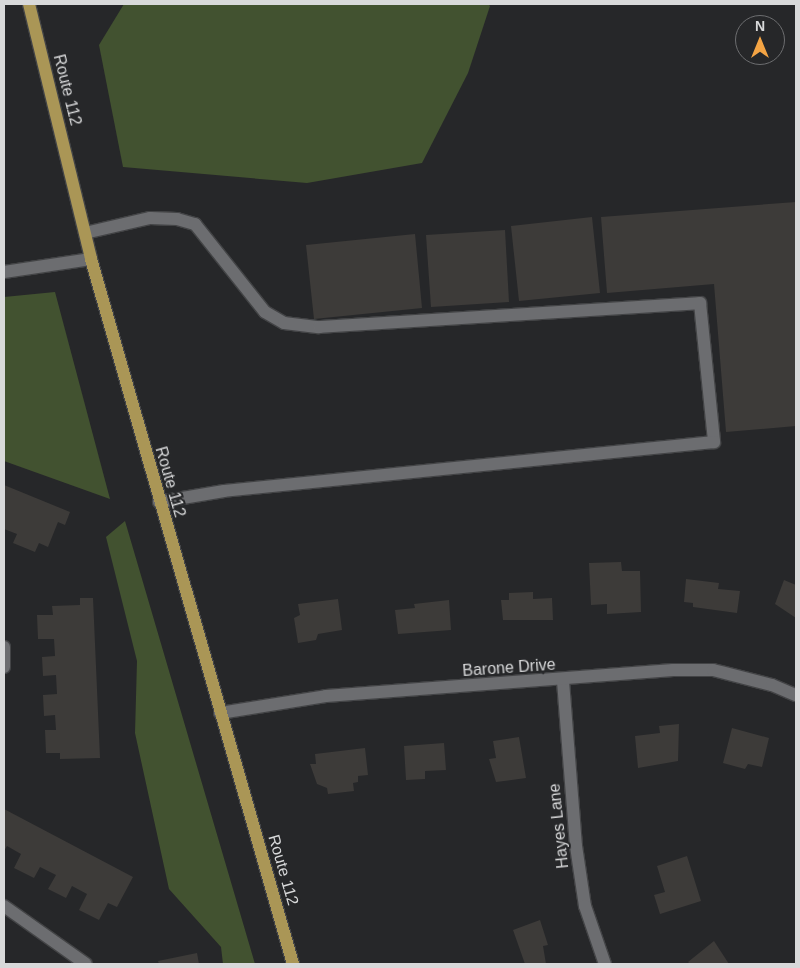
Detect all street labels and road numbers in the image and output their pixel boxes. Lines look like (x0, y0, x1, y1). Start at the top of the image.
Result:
street label: Route 112 (49, 52, 85, 128)
street label: Route 112 (151, 444, 189, 520)
street label: Barone Drive (462, 655, 556, 681)
street label: Hayes Lane (545, 783, 573, 869)
street label: Route 112 (264, 832, 302, 908)

